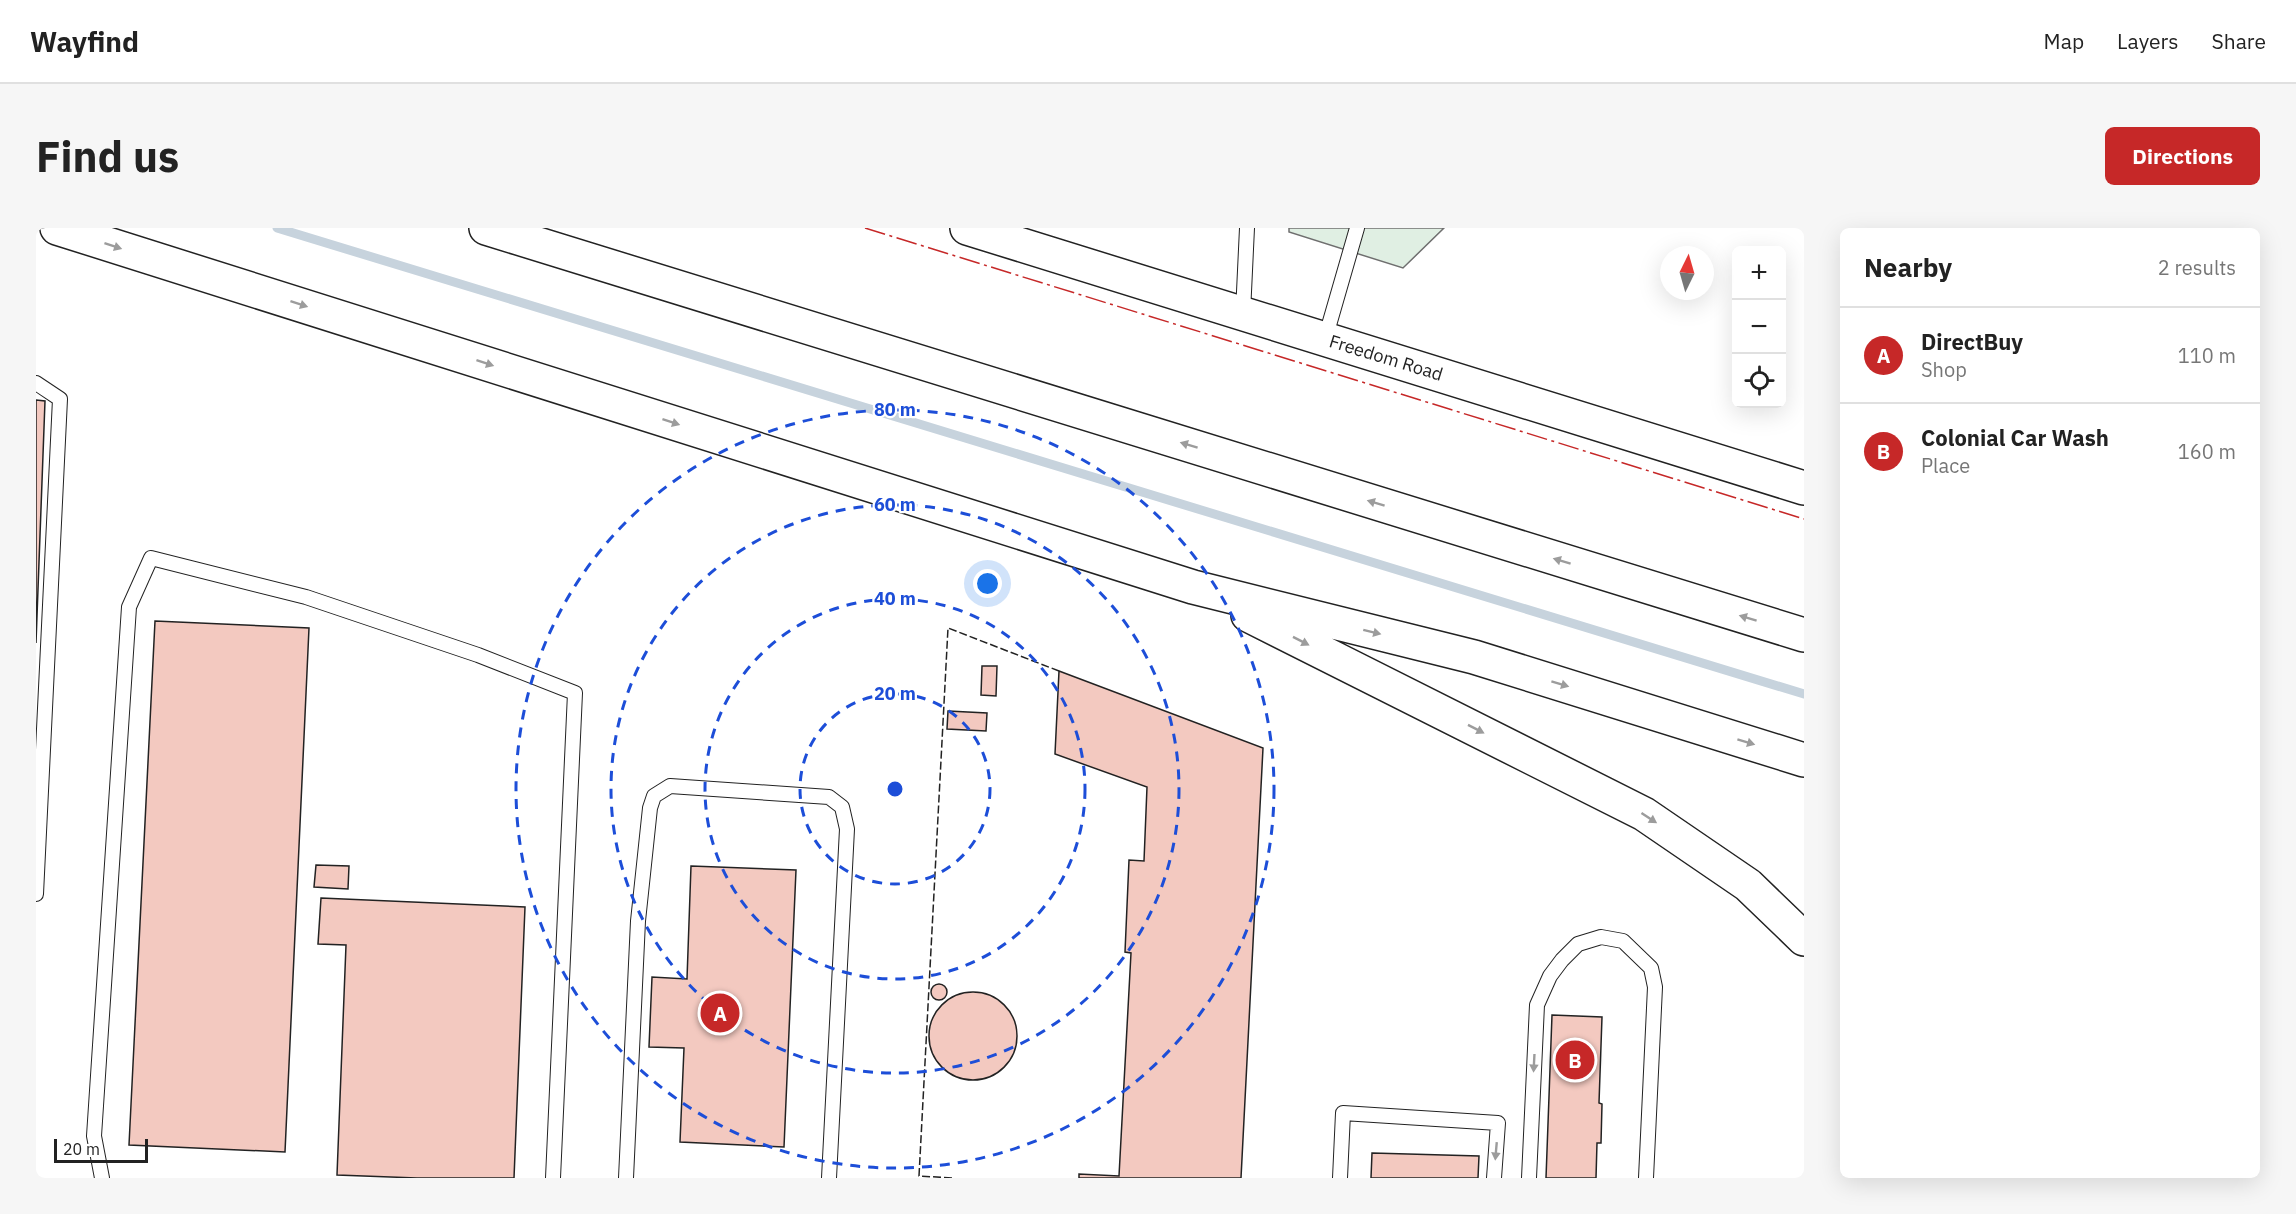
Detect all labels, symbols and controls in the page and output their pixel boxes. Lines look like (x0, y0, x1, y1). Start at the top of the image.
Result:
text: Wayfind (30, 23, 139, 60)
text: Map (2044, 27, 2084, 55)
text: Layers (2117, 27, 2179, 55)
text: Share (2212, 27, 2266, 55)
button: Directions (2105, 127, 2260, 185)
text: Find us (36, 129, 179, 184)
one-way arrow (104, 241, 122, 251)
north arrow (1660, 246, 1714, 300)
map controls (1732, 246, 1786, 408)
button: + (1732, 246, 1786, 300)
text: Nearby (1864, 250, 1952, 284)
text: 2 results (2158, 254, 2236, 281)
one-way arrow (290, 300, 308, 310)
button: − (1732, 300, 1786, 354)
text: DirectBuy (1921, 327, 2023, 356)
street label: Freedom Road (1326, 329, 1446, 386)
text: A (1877, 342, 1890, 369)
text: 110 m (2178, 342, 2236, 369)
button: locate (1732, 354, 1786, 408)
text: Shop (1921, 356, 1967, 383)
one-way arrow (476, 359, 494, 368)
text: 80 m (874, 398, 916, 421)
one-way arrow (662, 418, 680, 427)
text: Colonial Car Wash (1921, 423, 2109, 452)
text: B (1877, 438, 1890, 465)
text: 160 m (2178, 438, 2236, 465)
one-way arrow (1180, 440, 1198, 449)
text: Place (1921, 452, 1970, 479)
text: 60 m (874, 493, 916, 516)
one-way arrow (1366, 498, 1384, 507)
one-way arrow (1553, 555, 1571, 565)
your location (973, 569, 1002, 598)
text: 40 m (874, 587, 916, 610)
one-way arrow (1739, 613, 1757, 622)
one-way arrow (1363, 627, 1381, 637)
one-way arrow (1293, 637, 1310, 646)
one-way arrow (1551, 680, 1569, 689)
text: 20 m (874, 682, 916, 705)
one-way arrow (1467, 724, 1484, 734)
one-way arrow (1737, 738, 1755, 747)
centre of rings (885, 779, 905, 799)
one-way arrow (1641, 812, 1657, 823)
pin: A (700, 990, 740, 1036)
pin: B (1556, 1038, 1594, 1082)
one-way arrow (1530, 1054, 1539, 1073)
scale bar (54, 1136, 148, 1164)
text: 20 m (63, 1139, 100, 1159)
one-way arrow (1491, 1141, 1501, 1160)

